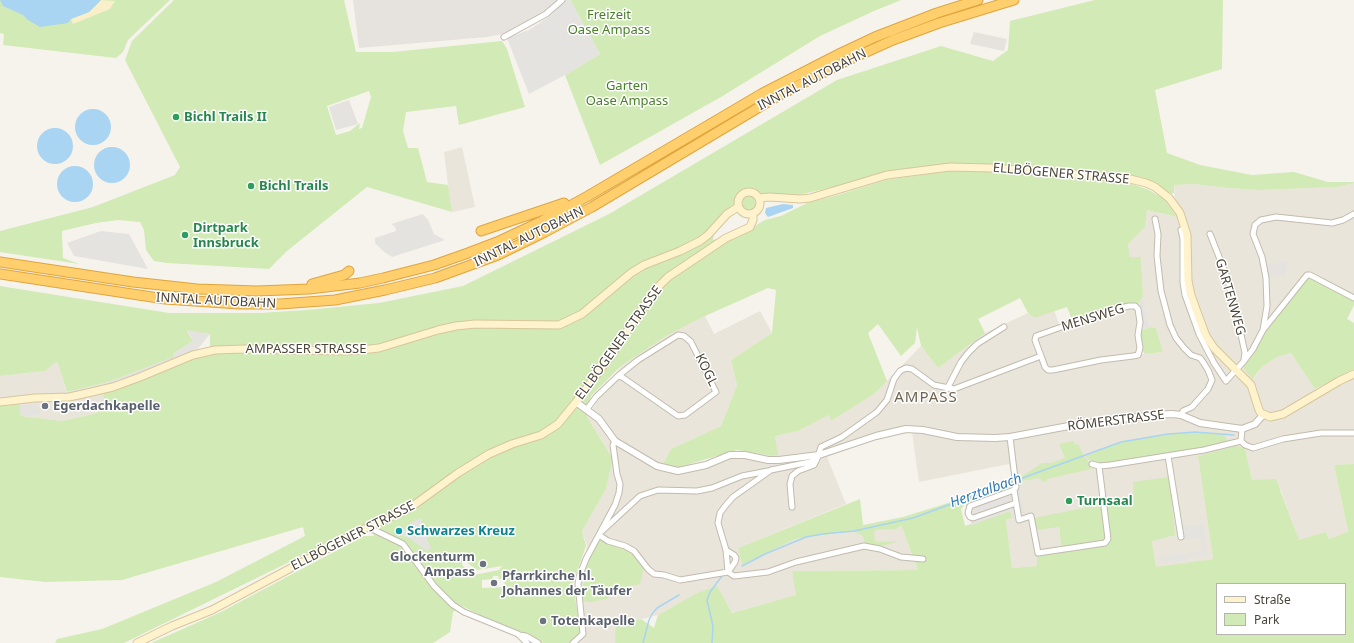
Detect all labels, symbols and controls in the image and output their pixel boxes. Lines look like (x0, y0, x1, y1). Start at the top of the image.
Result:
park label: Freizeit Oase Ampass (568, 7, 650, 38)
street label: INNTAL AUTOBAHN (755, 46, 869, 114)
park label: Garten Oase Ampass (586, 78, 668, 109)
place label: Bichl Trails II (184, 109, 267, 125)
marker: Bichl Trails II (171, 112, 181, 122)
street label: ELLBÖGENER STRASSE (992, 160, 1130, 188)
place label: Bichl Trails (259, 178, 328, 194)
marker: Bichl Trails (246, 181, 256, 191)
street label: INNTAL AUTOBAHN (472, 204, 586, 270)
place label: Dirtpark Innsbruck (193, 220, 259, 251)
marker: Dirtpark Innsbruck (180, 230, 190, 240)
street label: GARTENWEG (1212, 257, 1248, 337)
street label: ELLBÖGENER STRASSE (572, 283, 666, 403)
street label: INNTAL AUTOBAHN (156, 290, 276, 312)
street label: MENSWEG (1060, 301, 1126, 335)
street label: AMPASSER STRASSE (246, 341, 366, 357)
street label: KOGL (691, 351, 721, 389)
district label: AMPASS (894, 389, 958, 407)
place label: Egerdachkapelle (53, 398, 160, 414)
marker: Egerdachkapelle (40, 401, 50, 411)
street label: RÖMERSTRASSE (1067, 407, 1165, 435)
water label: Herztalbach (948, 470, 1024, 512)
place label: Turnsaal (1077, 493, 1133, 509)
marker: Turnsaal (1064, 496, 1074, 506)
street label: ELLBÖGENER STRASSE (288, 498, 418, 574)
place label: Schwarzes Kreuz (407, 523, 515, 539)
marker: Schwarzes Kreuz (394, 526, 404, 536)
place label: Glockenturm Ampass (390, 549, 475, 580)
marker: Glockenturm Ampass (478, 559, 488, 569)
place label: Pfarrkirche hl. Johannes der Täufer (502, 568, 632, 599)
marker: Pfarrkirche hl. Johannes der Täufer (489, 578, 499, 588)
legend (1216, 583, 1346, 635)
text: Straße (1254, 591, 1291, 608)
text: Park (1254, 611, 1279, 628)
place label: Totenkapelle (551, 613, 635, 629)
marker: Totenkapelle (538, 616, 548, 626)

